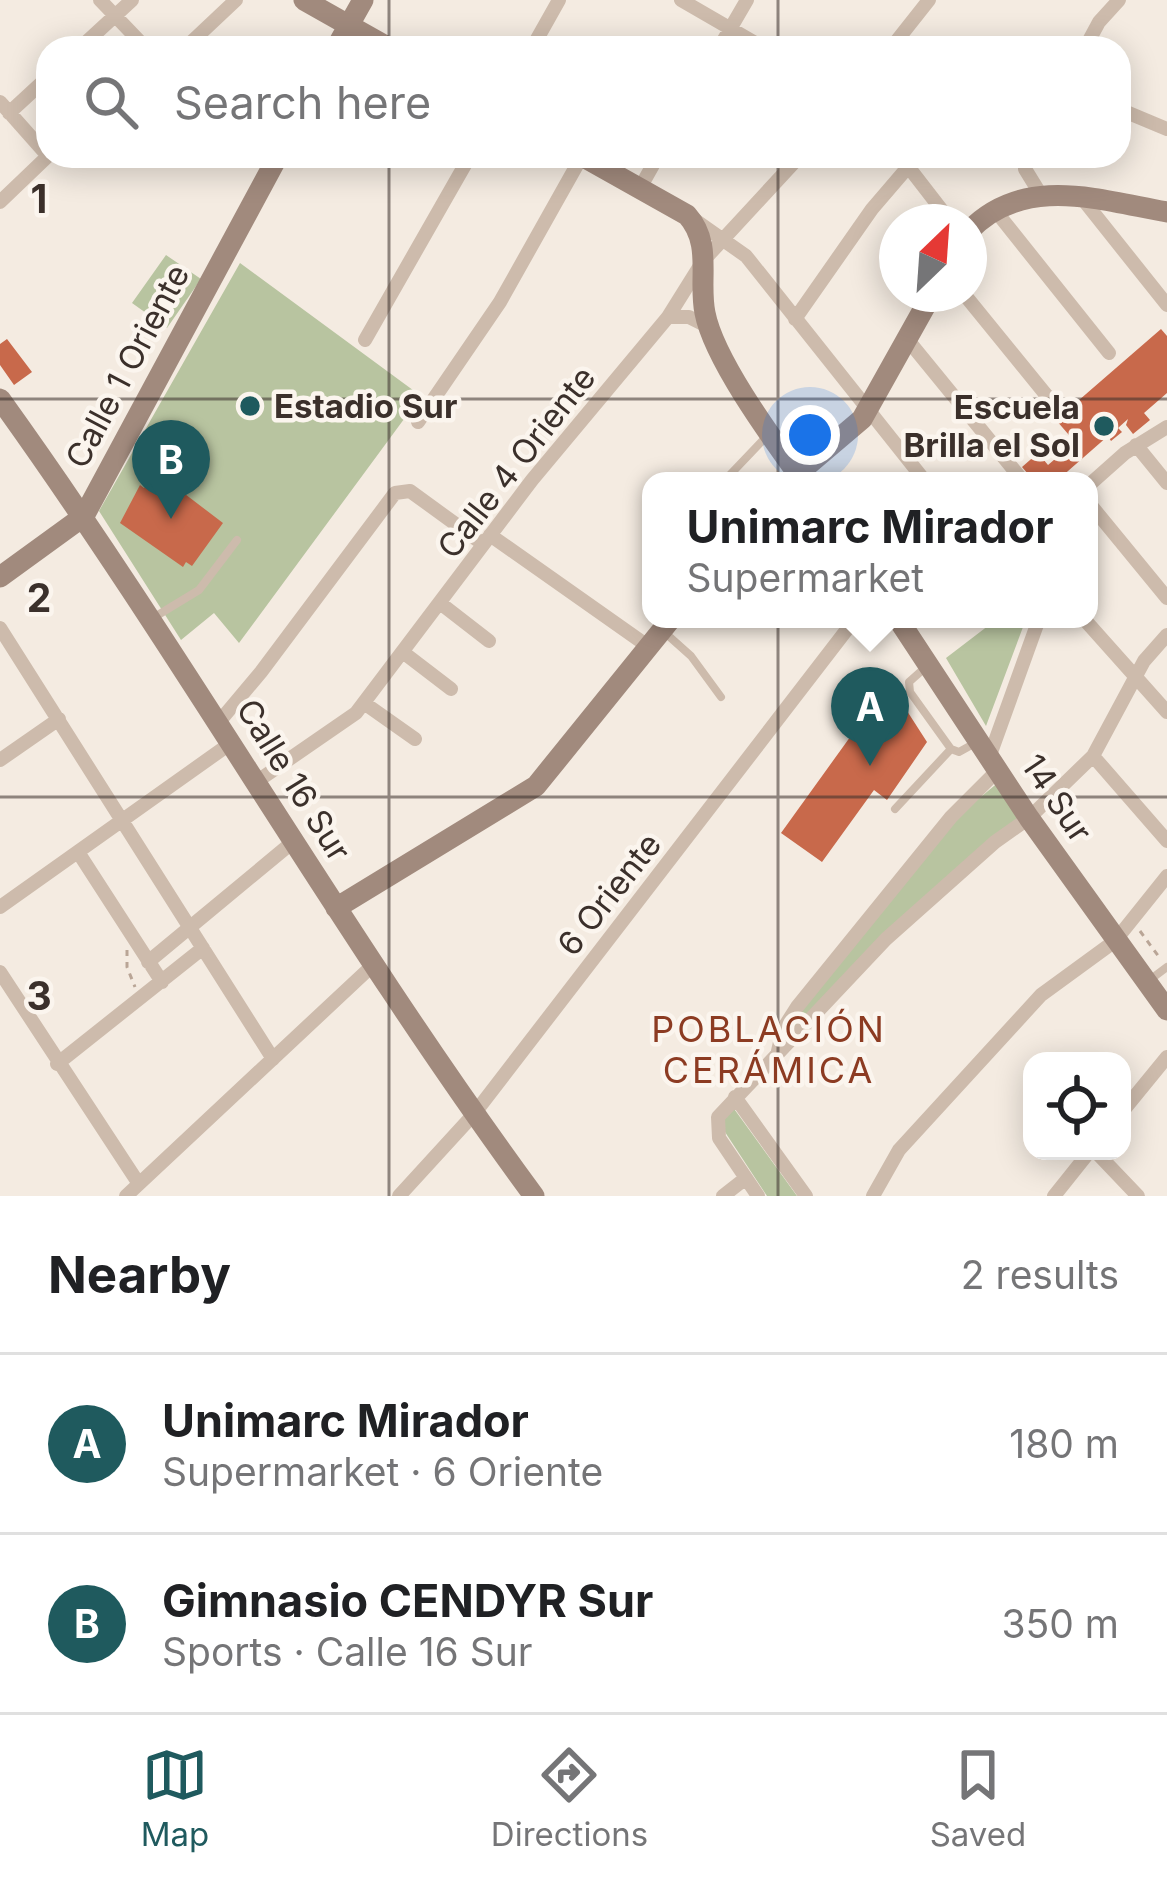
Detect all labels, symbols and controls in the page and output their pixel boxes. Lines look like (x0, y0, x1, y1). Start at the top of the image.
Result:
search box (36, 36, 1131, 168)
icon: search (78, 69, 144, 135)
text: Search here (174, 75, 431, 130)
text: 1 (31, 175, 47, 222)
north arrow (879, 204, 987, 312)
street label: Calle 1 Oriente (57, 258, 197, 474)
street label: Calle 4 Oriente (429, 358, 603, 566)
place label: Estadio Sur (274, 386, 457, 426)
place label: Escuela Brilla el Sol (903, 387, 1080, 465)
marker: Estadio Sur (237, 393, 263, 419)
your location (780, 405, 840, 465)
marker: Escuela Brilla el Sol (1091, 413, 1117, 439)
pin: B (132, 420, 210, 519)
popup (642, 472, 1098, 628)
text: Unimarc Mirador (687, 499, 1053, 554)
text: Supermarket (687, 554, 924, 601)
text: 2 (27, 574, 51, 621)
pin: A (831, 667, 909, 766)
street label: Calle 16 Sur (228, 692, 360, 868)
street label: 14 Sur (1013, 747, 1101, 849)
street label: 6 Oriente (549, 825, 669, 963)
text: 3 (26, 972, 52, 1019)
district label: POBLACIÓN CERÁMICA (651, 1007, 887, 1092)
map controls (1023, 1052, 1131, 1160)
button: locate (1023, 1052, 1131, 1160)
text: Nearby (48, 1244, 231, 1305)
text: 2 results (961, 1251, 1119, 1298)
text: Unimarc Mirador (162, 1393, 529, 1448)
text: A (72, 1420, 102, 1467)
text: 180 m (1009, 1420, 1119, 1467)
text: Supermarket · 6 Oriente (162, 1448, 603, 1495)
text: Gimnasio CENDYR Sur (162, 1573, 653, 1628)
text: B (74, 1600, 100, 1647)
text: 350 m (1001, 1600, 1119, 1647)
text: Sports · Calle 16 Sur (162, 1628, 532, 1675)
tab: Map (141, 1742, 209, 1854)
tab: Directions (491, 1742, 648, 1854)
tab: Saved (930, 1742, 1026, 1854)

